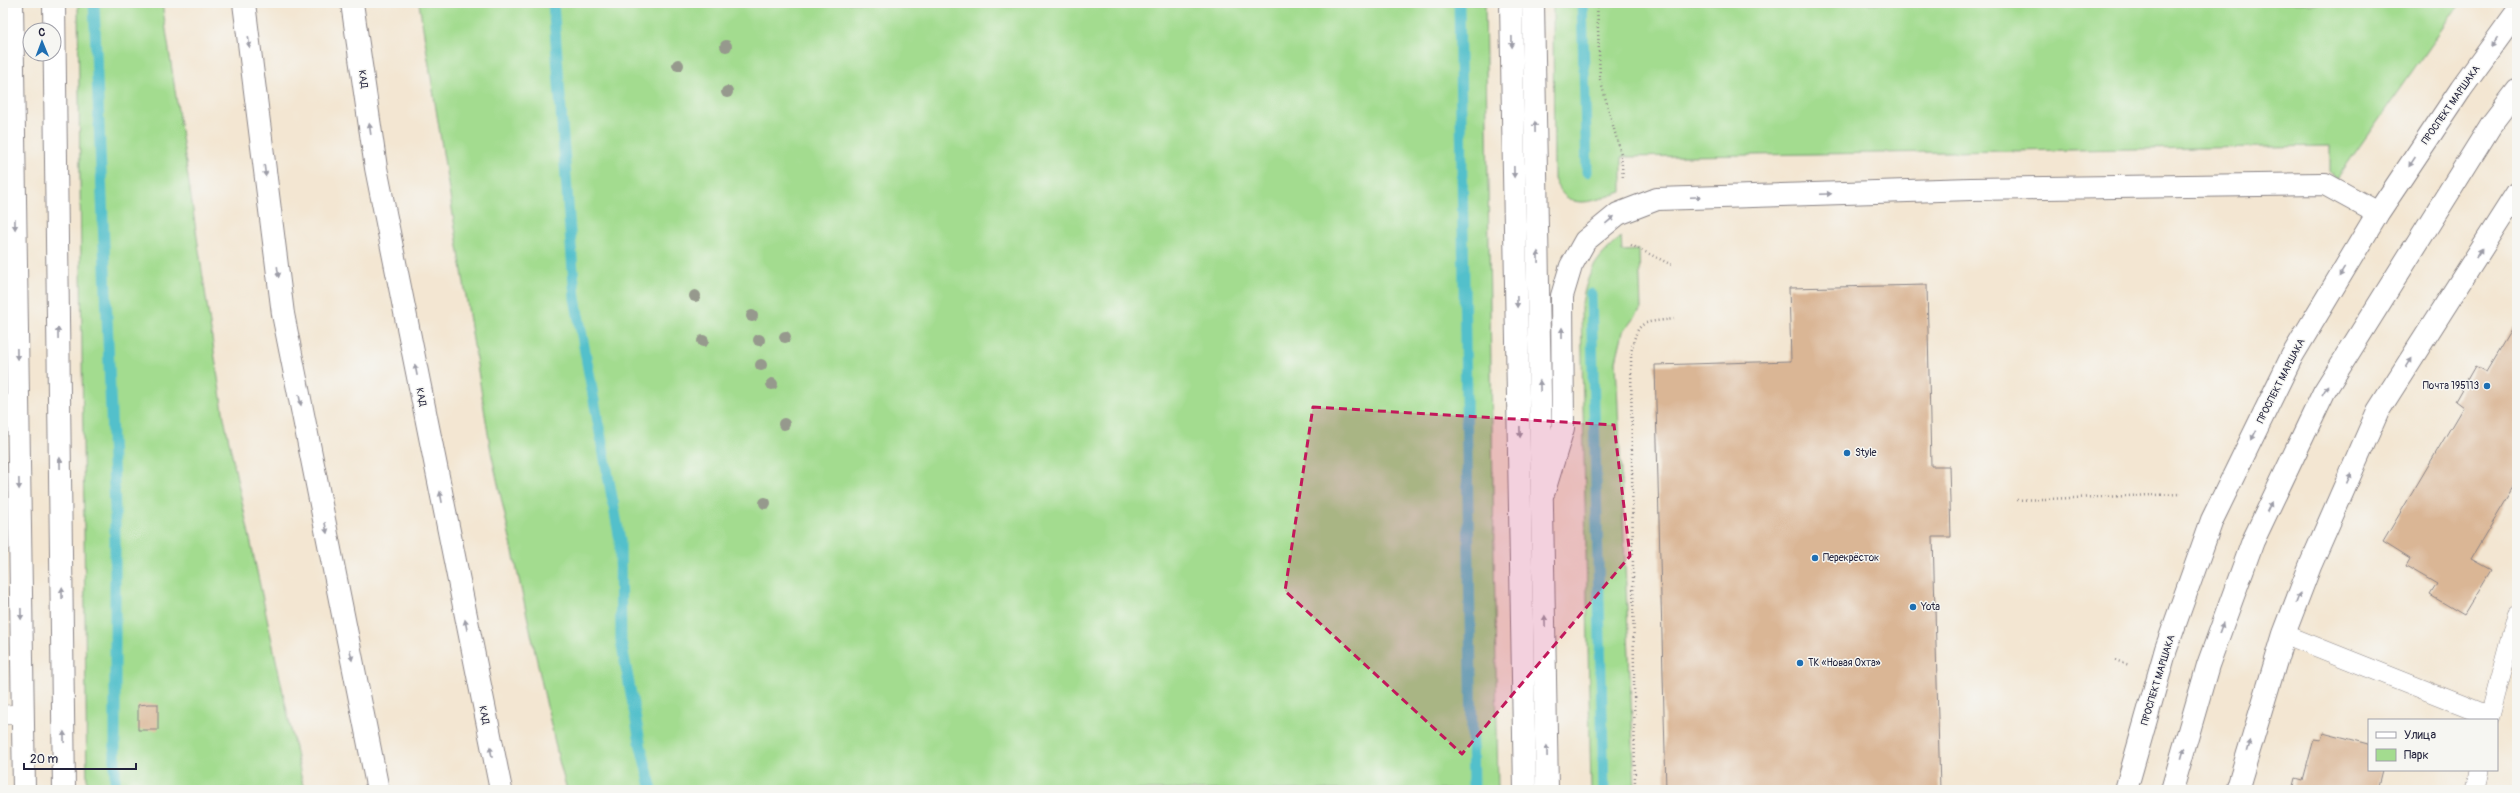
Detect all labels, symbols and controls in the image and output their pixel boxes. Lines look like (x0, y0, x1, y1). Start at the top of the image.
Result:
north arrow (22, 22, 62, 62)
text: С (38, 26, 46, 39)
one-way arrow (246, 36, 252, 48)
one-way arrow (1508, 36, 1515, 48)
one-way arrow (2490, 38, 2498, 49)
street label: ПРОСПЕКТ МАРШАКА (2419, 63, 2483, 147)
street label: КАД (356, 69, 370, 90)
one-way arrow (1532, 120, 1538, 133)
one-way arrow (367, 123, 373, 135)
one-way arrow (2408, 157, 2416, 167)
one-way arrow (262, 165, 268, 177)
one-way arrow (1511, 166, 1518, 178)
one-way arrow (1820, 190, 1832, 197)
one-way arrow (1690, 194, 1702, 201)
one-way arrow (1605, 216, 1615, 224)
one-way arrow (12, 218, 18, 231)
one-way arrow (2475, 247, 2482, 259)
one-way arrow (1535, 250, 1541, 263)
one-way arrow (275, 266, 281, 278)
one-way arrow (2339, 266, 2346, 278)
one-way arrow (1514, 296, 1520, 309)
one-way arrow (55, 326, 61, 339)
one-way arrow (1559, 326, 1565, 339)
street label: ПРОСПЕКТ МАРШАКА (2254, 336, 2308, 425)
one-way arrow (14, 348, 20, 361)
one-way arrow (2405, 358, 2413, 368)
one-way arrow (412, 363, 418, 376)
one-way arrow (1537, 380, 1544, 392)
place label: Почта 195113 (2423, 380, 2479, 392)
marker: Почта 195113 (2482, 381, 2492, 391)
one-way arrow (2322, 384, 2329, 396)
street label: КАД (413, 387, 429, 408)
one-way arrow (298, 394, 304, 406)
one-way arrow (1517, 426, 1523, 439)
one-way arrow (2251, 429, 2257, 440)
place label: Style (1855, 447, 1877, 459)
marker: Style (1842, 448, 1852, 458)
one-way arrow (57, 456, 63, 469)
one-way arrow (2346, 472, 2352, 484)
one-way arrow (16, 478, 22, 491)
one-way arrow (438, 491, 444, 503)
one-way arrow (2266, 502, 2272, 513)
one-way arrow (323, 521, 329, 534)
place label: Перекрёсток (1823, 552, 1879, 564)
marker: Перекрёсток (1810, 553, 1820, 563)
one-way arrow (59, 586, 65, 599)
one-way arrow (2296, 591, 2302, 603)
place label: Yota (1920, 601, 1940, 613)
marker: Yota (1908, 602, 1918, 612)
one-way arrow (18, 608, 25, 620)
one-way arrow (1542, 614, 1548, 627)
one-way arrow (463, 619, 469, 631)
one-way arrow (2219, 622, 2225, 634)
street label: ПРОСПЕКТ МАРШАКА (2139, 633, 2178, 727)
one-way arrow (348, 649, 354, 661)
place label: ТК «Новая Охта» (1808, 657, 1881, 669)
marker: ТК «Новая Охта» (1795, 658, 1805, 668)
street label: КАД (476, 705, 492, 726)
legend (2368, 719, 2498, 771)
text: Улица (2404, 728, 2436, 743)
one-way arrow (60, 731, 67, 743)
one-way arrow (2246, 740, 2252, 752)
one-way arrow (1544, 744, 1550, 757)
scale bar (24, 745, 136, 771)
one-way arrow (488, 746, 494, 758)
one-way arrow (2180, 746, 2186, 758)
text: Парк (2404, 748, 2429, 763)
text: 20 m (30, 752, 59, 767)

